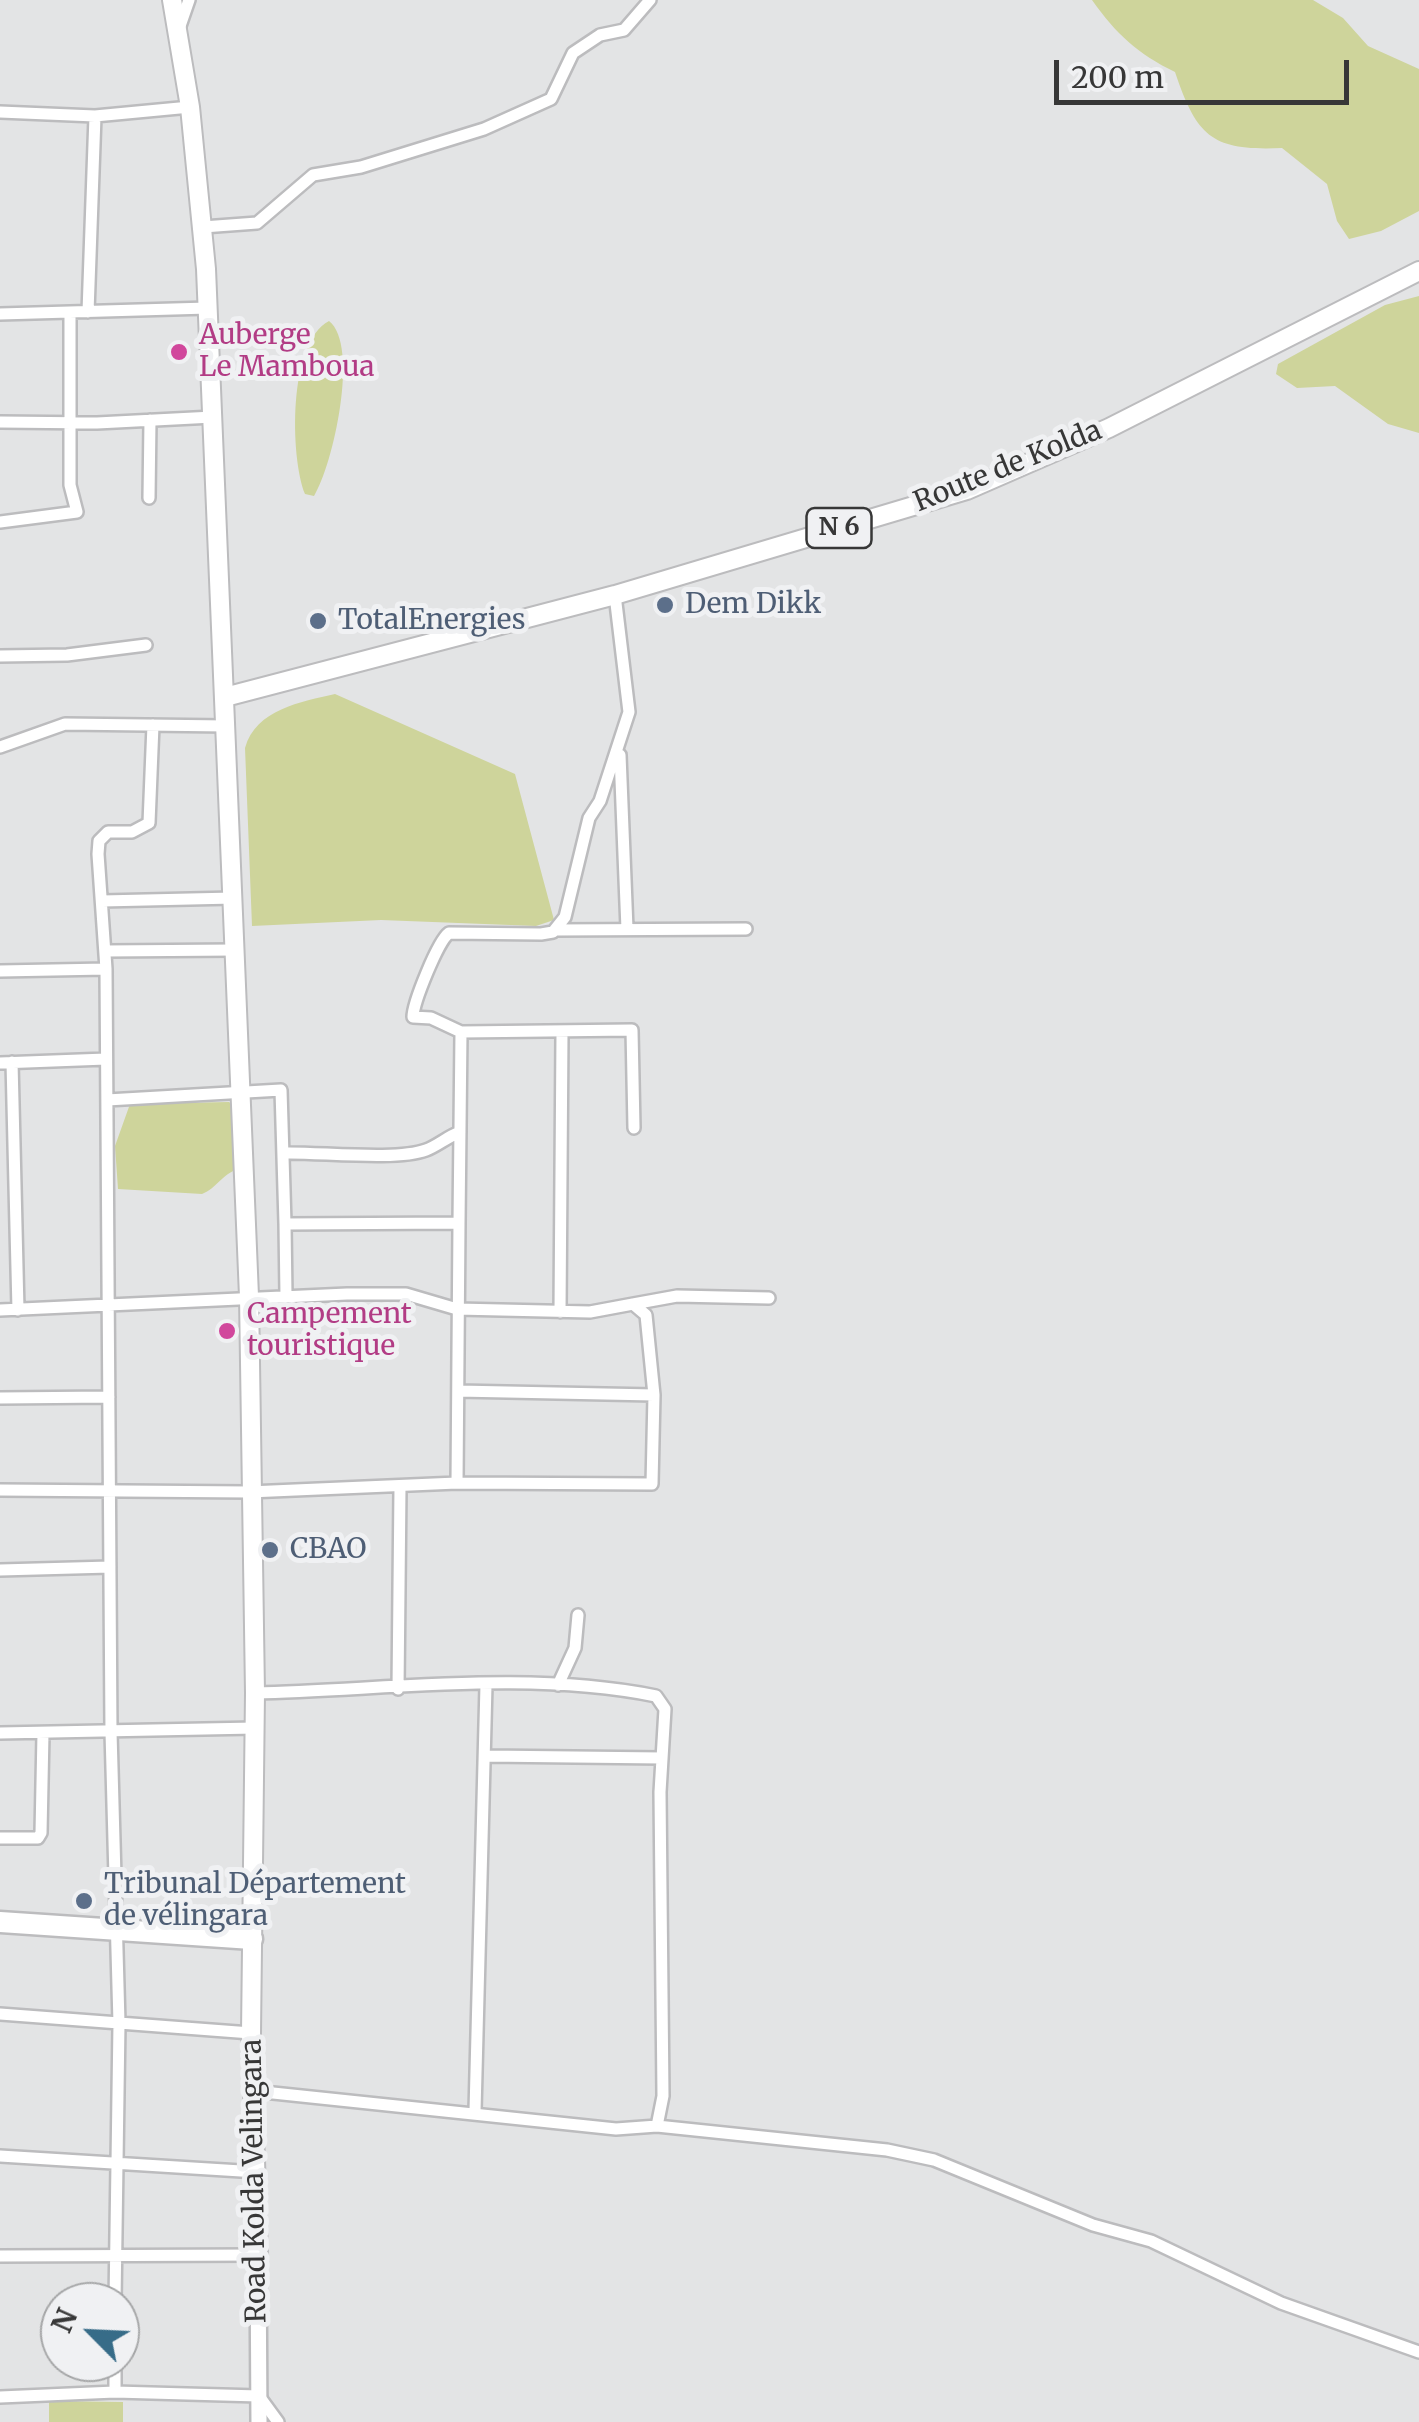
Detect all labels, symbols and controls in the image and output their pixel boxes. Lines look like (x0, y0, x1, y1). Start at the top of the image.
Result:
scale bar (1059, 40, 1354, 102)
text: 200 m (1071, 58, 1164, 96)
place label: Auberge Le Mamboua (199, 319, 375, 385)
marker: Auberge Le Mamboua (168, 341, 190, 363)
street label: Route de Kolda (909, 414, 1107, 520)
road number: N 6 (806, 508, 872, 548)
place label: Dem Dikk (685, 588, 821, 622)
marker: Dem Dikk (654, 594, 676, 616)
place label: TotalEnergies (338, 604, 525, 638)
marker: TotalEnergies (307, 610, 329, 632)
place label: Campement touristique (247, 1298, 412, 1364)
marker: Campement touristique (216, 1320, 238, 1342)
place label: CBAO (290, 1533, 367, 1567)
marker: CBAO (259, 1539, 281, 1561)
place label: Tribunal Département de vélingara (104, 1868, 406, 1934)
marker: Tribunal Département de vélingara (73, 1890, 95, 1912)
street label: Road Kolda Velingara (236, 2038, 274, 2324)
north arrow (40, 2282, 140, 2382)
text: N (43, 2303, 85, 2338)

